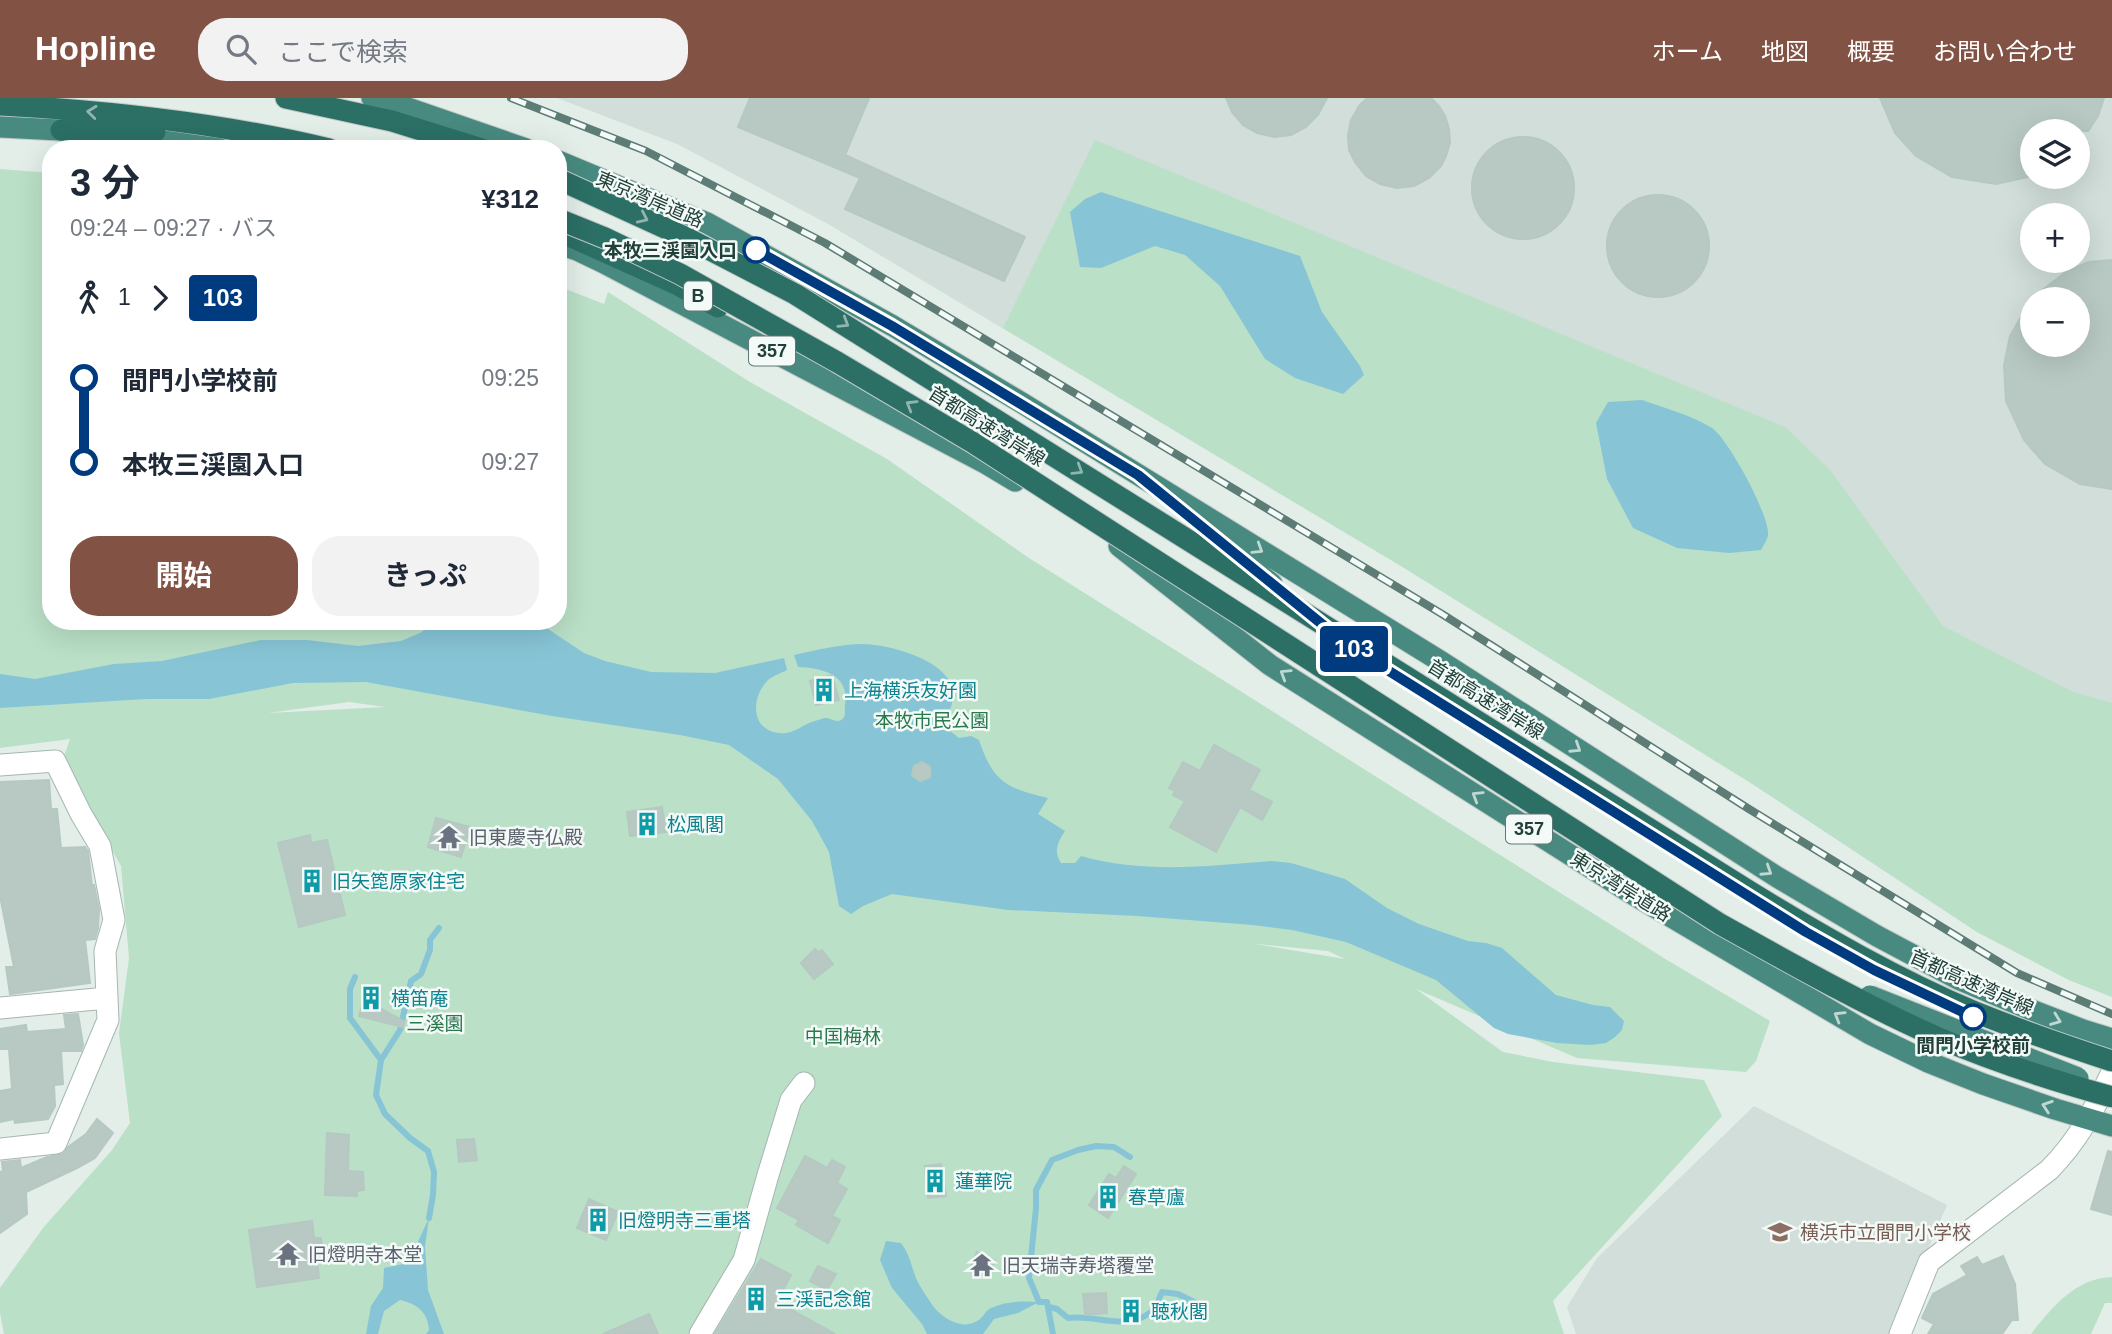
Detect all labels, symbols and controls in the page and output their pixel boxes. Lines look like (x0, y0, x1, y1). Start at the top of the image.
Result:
search box (198, 18, 688, 81)
text: Hopline (35, 30, 156, 67)
icon: search (222, 30, 260, 68)
text: ここで検索 (278, 37, 408, 67)
text: ホーム (1652, 38, 1723, 65)
text: 地図 (1761, 38, 1809, 65)
text: 概要 (1847, 38, 1895, 65)
text: お問い合わせ (1933, 38, 2077, 65)
one-way arrow (86, 104, 98, 119)
map controls (2020, 119, 2090, 357)
button: layers (2020, 119, 2090, 189)
text: 3 分 (70, 162, 140, 204)
street label: 東京湾岸道路 (593, 168, 706, 231)
text: ¥312 (481, 184, 539, 214)
button: + (2020, 203, 2090, 273)
one-way arrow (635, 210, 648, 224)
text: 09:24 – 09:27 · バス (70, 215, 277, 241)
marker: 本牧三渓園入口 (743, 237, 769, 263)
place label: 本牧三渓園入口 (604, 240, 737, 261)
icon: walk (70, 279, 108, 317)
icon: forward (141, 279, 179, 317)
road number: B (684, 281, 712, 310)
text: 1 (118, 284, 131, 310)
text: 103 (203, 284, 243, 311)
button: − (2020, 287, 2090, 357)
one-way arrow (836, 315, 849, 328)
road number: 357 (749, 337, 795, 366)
text: 09:25 (481, 365, 539, 391)
text: 間門小学校前 (122, 366, 278, 396)
street label: 首都高速湾岸線 (925, 382, 1049, 471)
one-way arrow (905, 401, 918, 414)
text: 09:27 (481, 449, 539, 475)
text: 本牧三渓園入口 (122, 450, 304, 480)
one-way arrow (1071, 461, 1084, 474)
button: 開始 (70, 536, 298, 616)
button: きっぷ (312, 536, 539, 616)
one-way arrow (1251, 541, 1264, 554)
line badge: 103 (1314, 626, 1394, 672)
text: 103 (1334, 635, 1374, 662)
street label: 首都高速湾岸線 (1424, 655, 1548, 744)
one-way arrow (1279, 670, 1292, 683)
building icon: 上海横浜友好園 (810, 676, 838, 704)
place label: 上海横浜友好園 (844, 680, 977, 701)
park label: 本牧市民公園 (875, 710, 989, 731)
one-way arrow (1568, 740, 1581, 753)
one-way arrow (1472, 791, 1485, 804)
building icon: 松風閣 (633, 810, 661, 838)
place label: 松風閣 (667, 814, 724, 835)
road number: 357 (1506, 814, 1552, 844)
temple icon: 旧東慶寺仏殿 (435, 823, 463, 851)
place label: 旧東慶寺仏殿 (469, 827, 583, 848)
street label: 東京湾岸道路 (1567, 847, 1675, 926)
one-way arrow (1759, 862, 1772, 875)
building icon: 旧矢箆原家住宅 (298, 867, 326, 895)
place label: 旧矢箆原家住宅 (332, 871, 465, 892)
street label: 首都高速湾岸線 (1907, 946, 2037, 1019)
building icon: 横笛庵 (357, 984, 385, 1012)
place label: 横笛庵 (391, 988, 448, 1009)
marker: 間門小学校前 (1960, 1004, 1986, 1030)
one-way arrow (1833, 1011, 1846, 1024)
one-way arrow (2049, 1011, 2061, 1025)
park label: 三溪園 (406, 1013, 464, 1034)
park label: 中国梅林 (805, 1026, 881, 1047)
place label: 間門小学校前 (1916, 1035, 2030, 1056)
one-way arrow (2041, 1100, 2053, 1114)
building icon: 蓮華院 (921, 1167, 949, 1195)
place label: 蓮華院 (955, 1171, 1012, 1192)
building icon: 春草廬 (1094, 1183, 1122, 1211)
place label: 春草廬 (1128, 1187, 1185, 1208)
building icon: 旧燈明寺三重塔 (584, 1206, 612, 1234)
place label: 旧燈明寺三重塔 (618, 1210, 751, 1231)
school or university icon: 横浜市立間門小学校 (1766, 1218, 1794, 1246)
place label: 横浜市立間門小学校 (1800, 1222, 1971, 1243)
temple icon: 旧燈明寺本堂 (274, 1240, 302, 1268)
place label: 旧燈明寺本堂 (308, 1244, 422, 1265)
temple icon: 旧天瑞寺寿塔覆堂 (968, 1251, 996, 1279)
place label: 旧天瑞寺寿塔覆堂 (1002, 1255, 1154, 1276)
building icon: 三渓記念館 (742, 1285, 770, 1313)
place label: 三渓記念館 (776, 1289, 871, 1310)
building icon: 聴秋閣 (1117, 1297, 1145, 1325)
place label: 聴秋閣 (1151, 1301, 1208, 1322)

